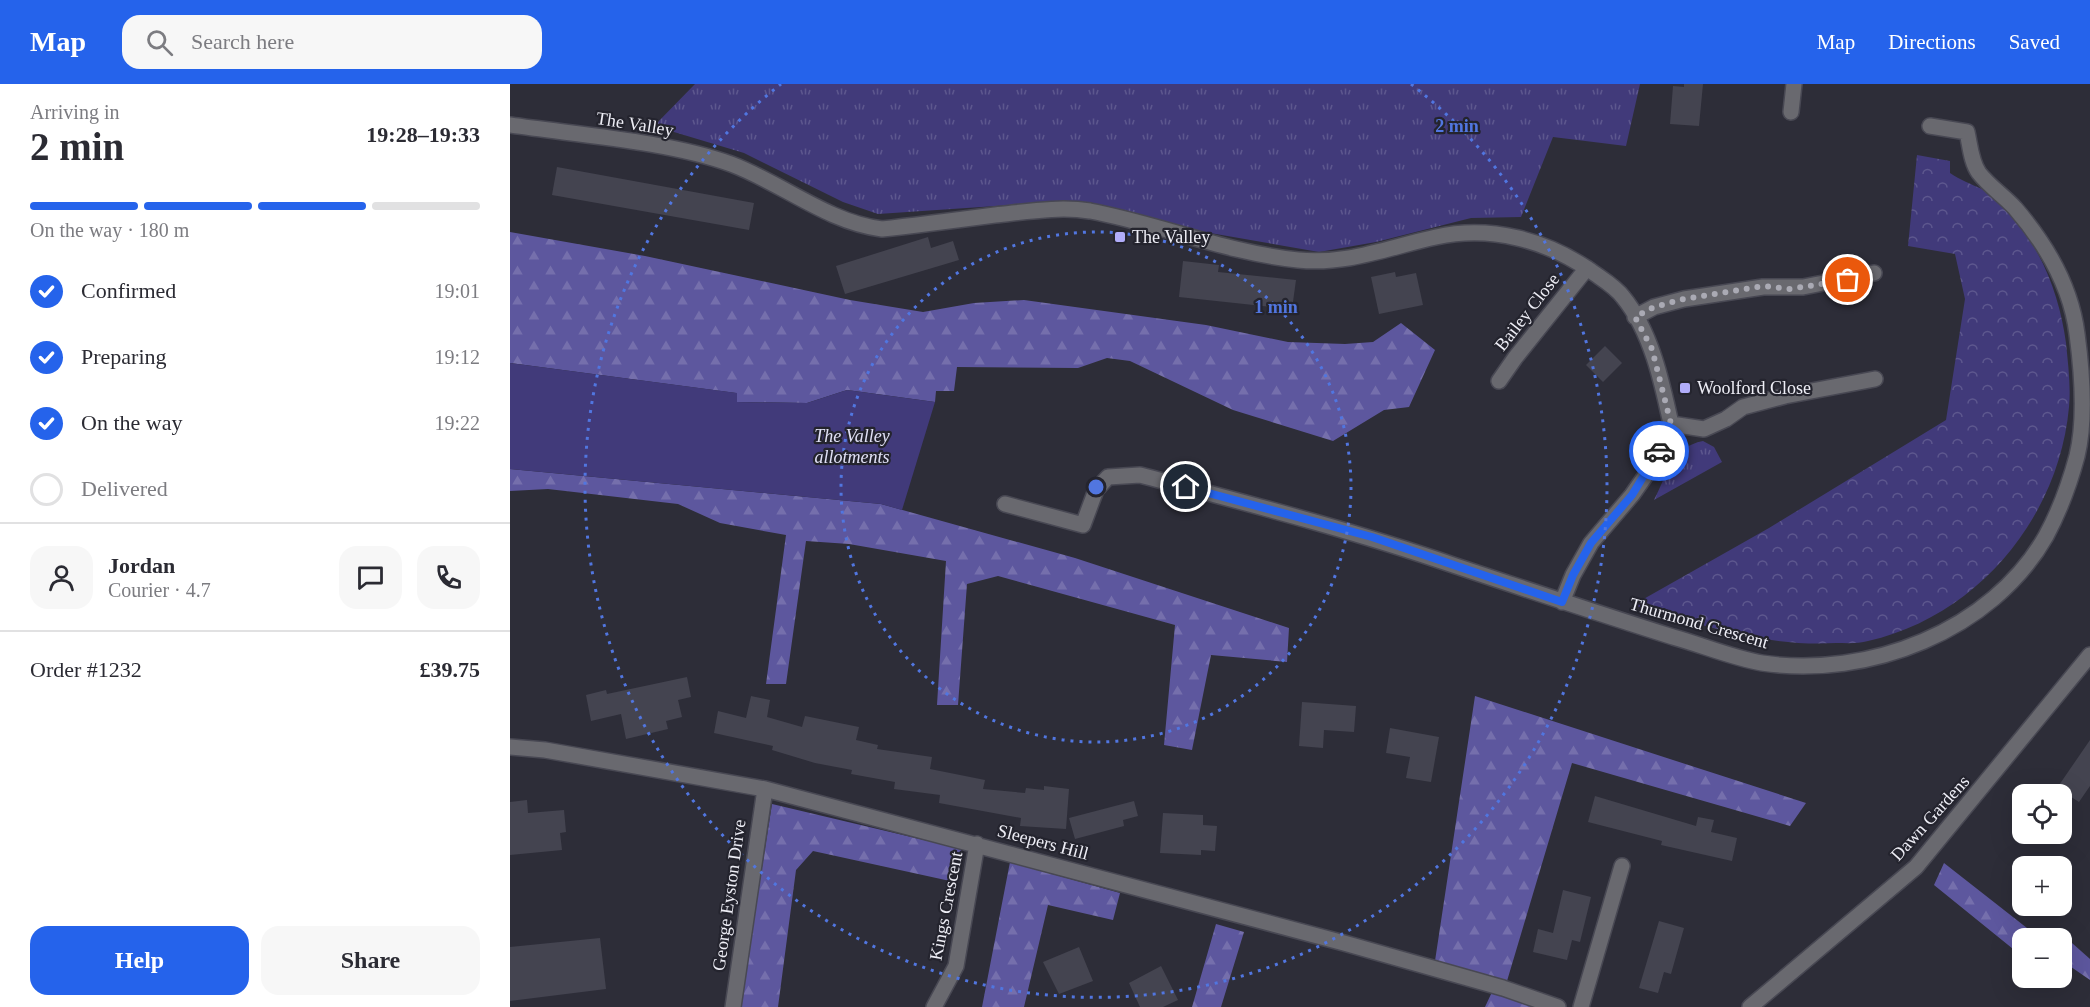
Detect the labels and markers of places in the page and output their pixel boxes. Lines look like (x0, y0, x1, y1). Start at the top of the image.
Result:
place label: The Valley (1132, 227, 1210, 247)
marker: The Valley (1113, 230, 1127, 244)
pin (1822, 254, 1873, 305)
place label: Woolford Close (1697, 378, 1811, 398)
marker: Woolford Close (1678, 381, 1692, 395)
pin (1160, 461, 1211, 512)
centre of rings (1086, 477, 1106, 497)

